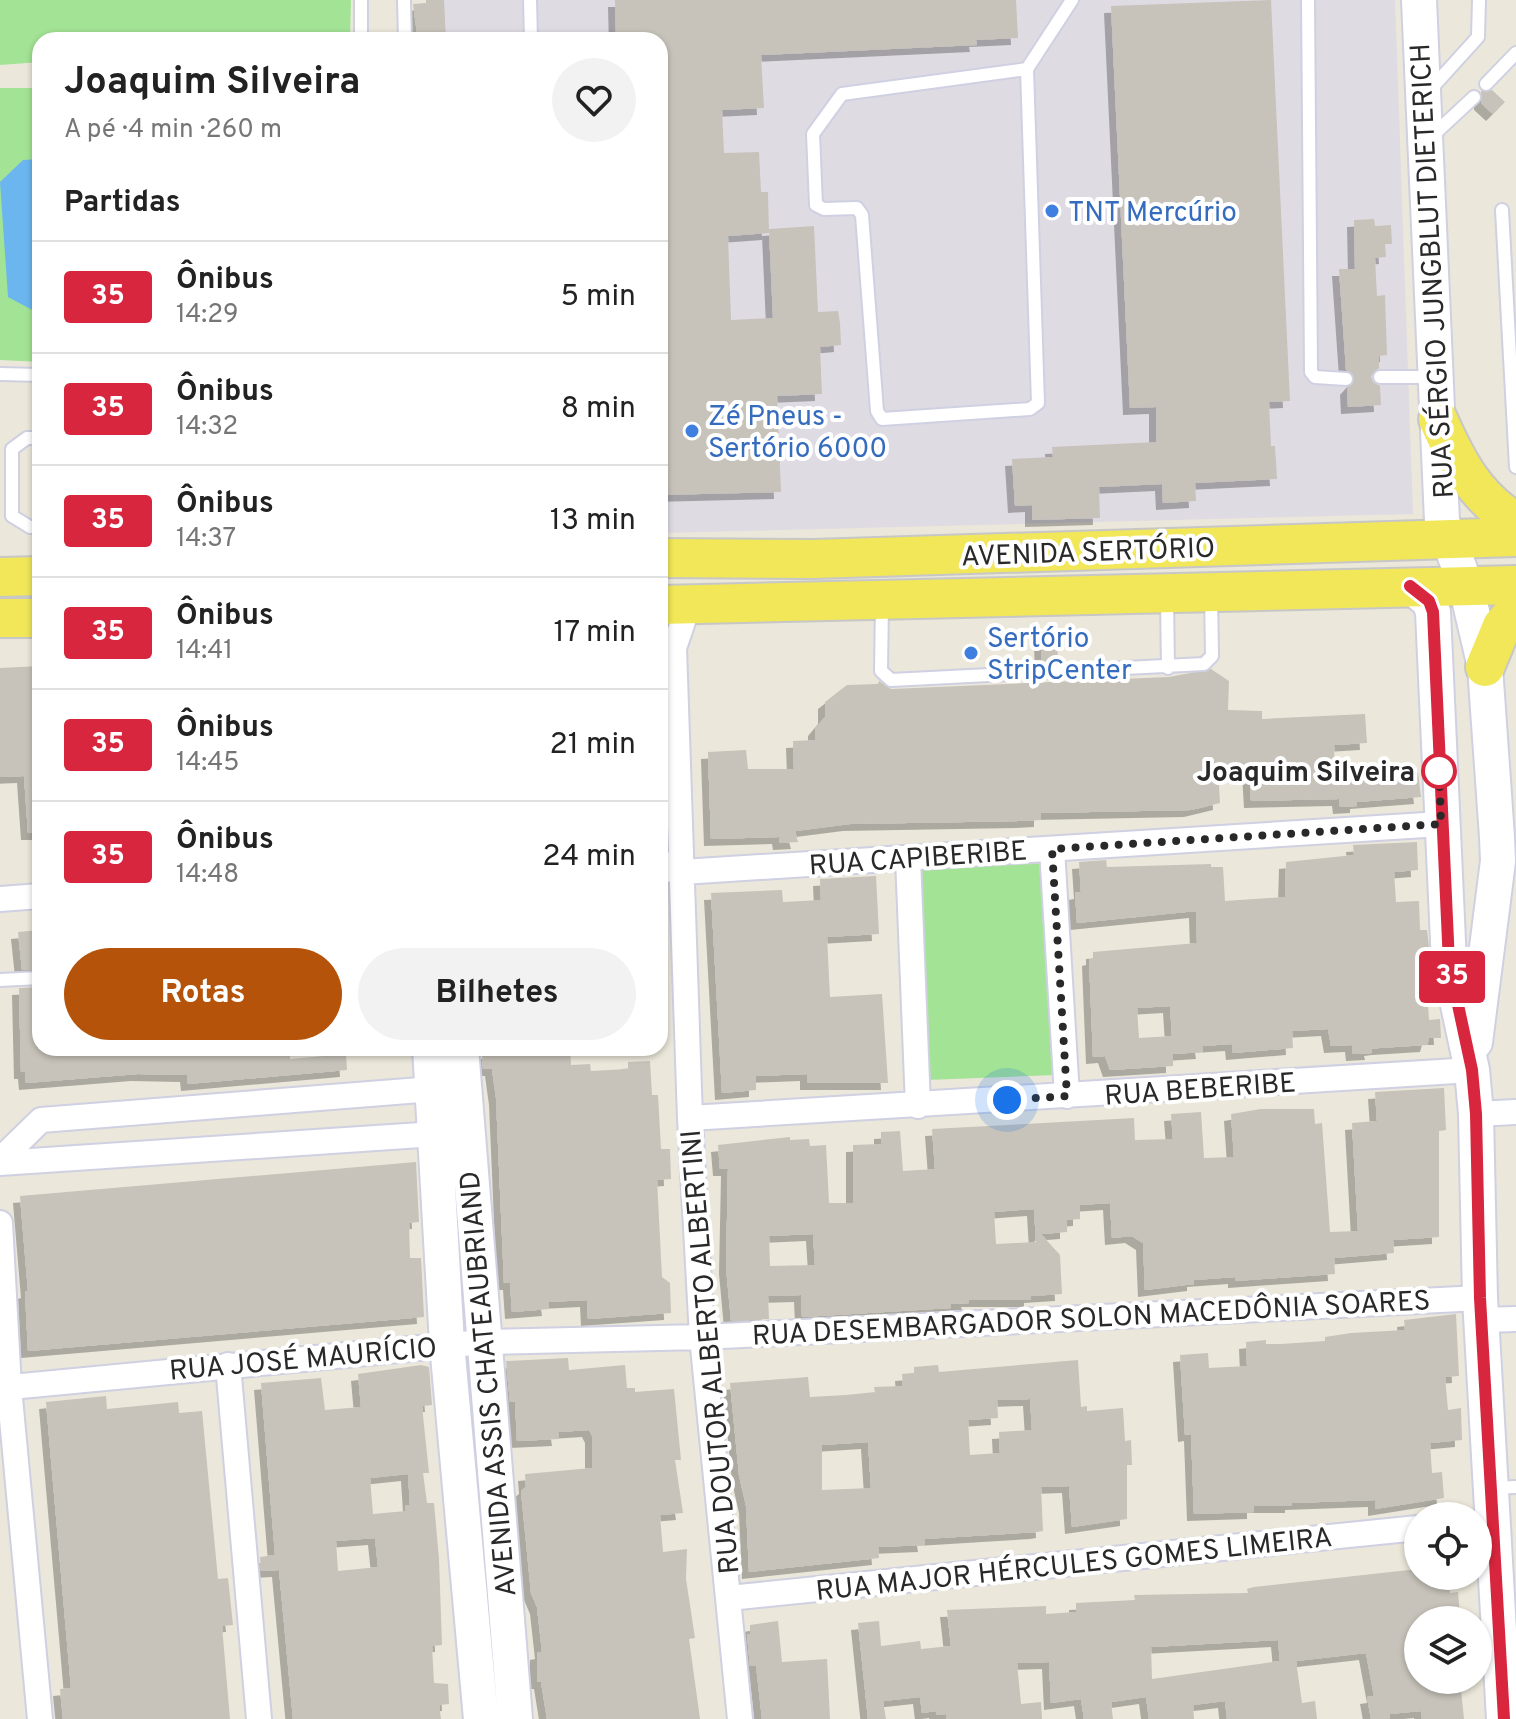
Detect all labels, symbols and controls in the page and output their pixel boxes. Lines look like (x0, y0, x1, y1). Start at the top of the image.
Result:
street label: RUA SÉRGIO JUNGBLUT DIETERICH (1402, 42, 1464, 499)
button: heart (552, 58, 636, 142)
text: Joaquim Silveira (64, 59, 361, 108)
text: A pé · 4 min · 260 m (64, 114, 282, 147)
text: Partidas (64, 185, 180, 222)
place label: TNT Mercúrio (1068, 196, 1237, 232)
marker: TNT Mercúrio (1043, 202, 1061, 220)
text: Ônibus (176, 262, 274, 299)
text: 35 (91, 279, 125, 315)
text: 5 min (560, 279, 636, 316)
text: 14:29 (176, 299, 239, 332)
text: Ônibus (176, 374, 274, 411)
text: 35 (91, 391, 125, 427)
text: 8 min (561, 391, 636, 428)
place label: Zé Pneus - Sertório 6000 (708, 400, 887, 468)
text: 14:32 (176, 411, 238, 444)
marker: Zé Pneus - Sertório 6000 (683, 422, 701, 440)
text: Ônibus (176, 486, 274, 523)
text: 35 (91, 503, 125, 539)
text: 13 min (550, 503, 636, 540)
text: 14:37 (176, 523, 236, 556)
street label: AVENIDA SERTÓRIO (960, 530, 1216, 576)
text: Ônibus (176, 598, 274, 635)
text: 35 (91, 615, 125, 651)
text: 17 min (553, 615, 636, 652)
place label: Sertório StripCenter (987, 622, 1132, 690)
text: 14:41 (176, 635, 233, 668)
marker: Sertório StripCenter (962, 644, 980, 662)
text: Ônibus (176, 710, 274, 747)
text: 35 (91, 727, 125, 763)
text: 21 min (549, 727, 636, 764)
text: 14:45 (176, 747, 239, 780)
marker: Joaquim Silveira (1422, 754, 1456, 788)
place label: Joaquim Silveira (1197, 756, 1415, 792)
text: Ônibus (176, 822, 274, 859)
street label: RUA CAPIBERIBE (808, 834, 1029, 886)
text: 35 (91, 839, 125, 875)
text: 24 min (542, 839, 636, 876)
text: 14:48 (176, 859, 239, 892)
button: Rotas (64, 948, 342, 1040)
button: Bilhetes (358, 948, 636, 1040)
line badge: 35 (1416, 951, 1488, 1003)
text: 35 (1435, 959, 1469, 995)
street label: RUA BEBERIBE (1103, 1066, 1297, 1116)
your location (987, 1080, 1027, 1120)
street label: RUA DOUTOR ALBERTO ALBERTINI (675, 1128, 749, 1575)
street label: AVENIDA ASSIS CHATEAUBRIAND (453, 1169, 527, 1598)
street label: RUA DESEMBARGADOR SOLON MACEDÔNIA SOARES (751, 1282, 1431, 1356)
street label: RUA JOSÉ MAURÍCIO (168, 1329, 439, 1391)
map controls (1404, 1502, 1492, 1694)
button: locate (1404, 1502, 1492, 1590)
street label: RUA MAJOR HÉRCULES GOMES LIMEIRA (814, 1519, 1334, 1611)
button: layers (1404, 1606, 1492, 1694)

